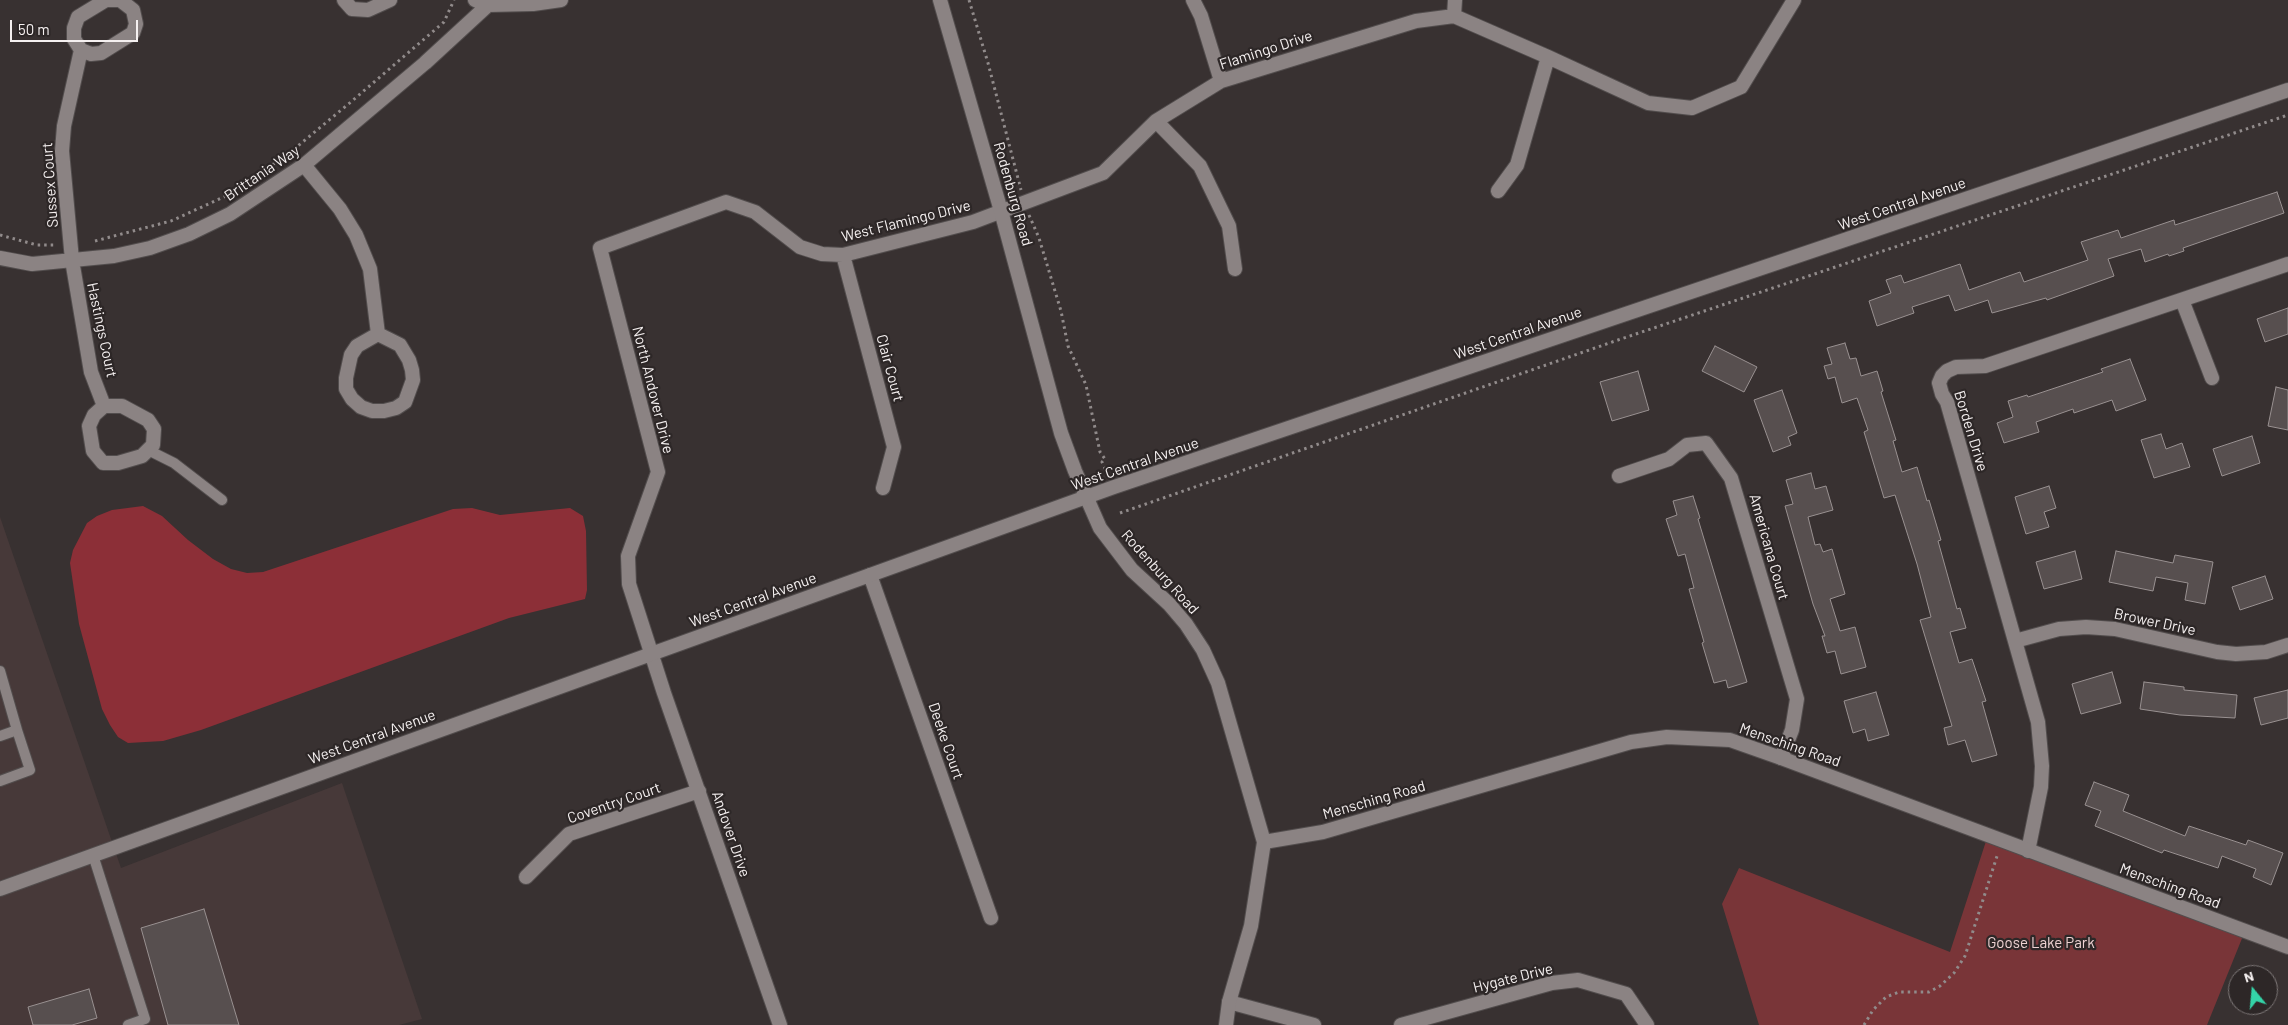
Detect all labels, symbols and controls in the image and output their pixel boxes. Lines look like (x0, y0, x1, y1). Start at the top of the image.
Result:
scale bar (12, 10, 140, 42)
text: 50 m (18, 20, 50, 38)
street label: Flamingo Drive (1217, 27, 1315, 73)
street label: Rodenburg Road (990, 140, 1036, 248)
street label: Brittania Way (221, 141, 303, 205)
street label: Sussex Court (38, 142, 62, 228)
street label: West Central Avenue (1836, 174, 1968, 234)
street label: West Flamingo Drive (840, 196, 972, 246)
street label: Hastings Court (83, 281, 121, 379)
street label: West Central Avenue (1452, 303, 1584, 363)
street label: North Andover Drive (628, 325, 678, 455)
street label: Clair Court (872, 332, 908, 404)
street label: Borden Drive (1950, 388, 1992, 474)
street label: West Central Avenue (1069, 434, 1201, 494)
street label: Americana Court (1745, 492, 1793, 602)
street label: Rodenburg Road (1117, 526, 1203, 618)
street label: West Central Avenue (687, 569, 819, 631)
street label: Brower Drive (2112, 605, 2198, 639)
street label: Deeke Court (924, 700, 968, 782)
street label: West Central Avenue (306, 706, 438, 768)
street label: Mensching Road (1737, 719, 1843, 771)
street label: Mensching Road (1321, 777, 1427, 823)
street label: Coventry Court (565, 779, 663, 827)
street label: Andover Drive (708, 789, 754, 879)
street label: Mensching Road (2117, 859, 2223, 913)
park label: Goose Lake Park (1987, 934, 2095, 952)
street label: Hygate Drive (1471, 959, 1555, 997)
north arrow (2228, 965, 2278, 1015)
text: N (2242, 967, 2256, 986)

